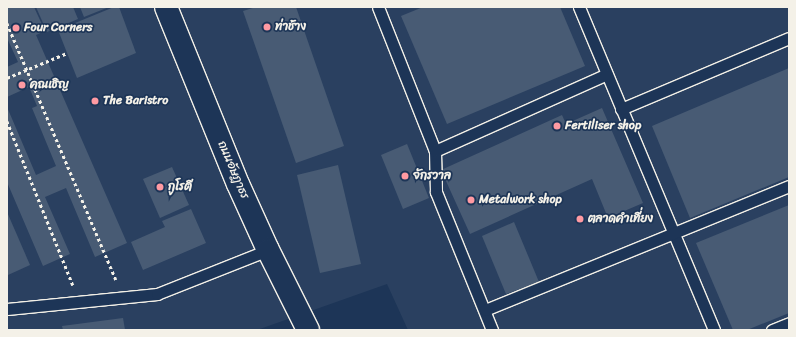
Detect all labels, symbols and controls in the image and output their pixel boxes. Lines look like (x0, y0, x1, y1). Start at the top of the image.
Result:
place label: ท่าช้าง (275, 20, 306, 34)
place label: Four Corners (24, 21, 93, 35)
marker: ท่าช้าง (262, 22, 272, 32)
marker: Four Corners (11, 23, 21, 33)
place label: คณเชิญ (30, 78, 69, 92)
marker: คณเชิญ (17, 80, 27, 90)
place label: The Baristro (103, 94, 168, 108)
marker: The Baristro (90, 96, 100, 106)
place label: Fertiliser shop (565, 119, 642, 133)
marker: Fertiliser shop (552, 121, 562, 131)
street label: ถนนอัษฎาธร (214, 139, 252, 201)
place label: จักรวาล (413, 169, 451, 183)
marker: จักรวาล (400, 171, 410, 181)
place label: กูโรตี (168, 180, 192, 194)
marker: กูโรตี (155, 182, 165, 192)
place label: Metalwork shop (479, 193, 563, 207)
marker: Metalwork shop (466, 195, 476, 205)
place label: ตลาดคำเที่ยง (588, 212, 653, 226)
marker: ตลาดคำเที่ยง (575, 214, 585, 224)

